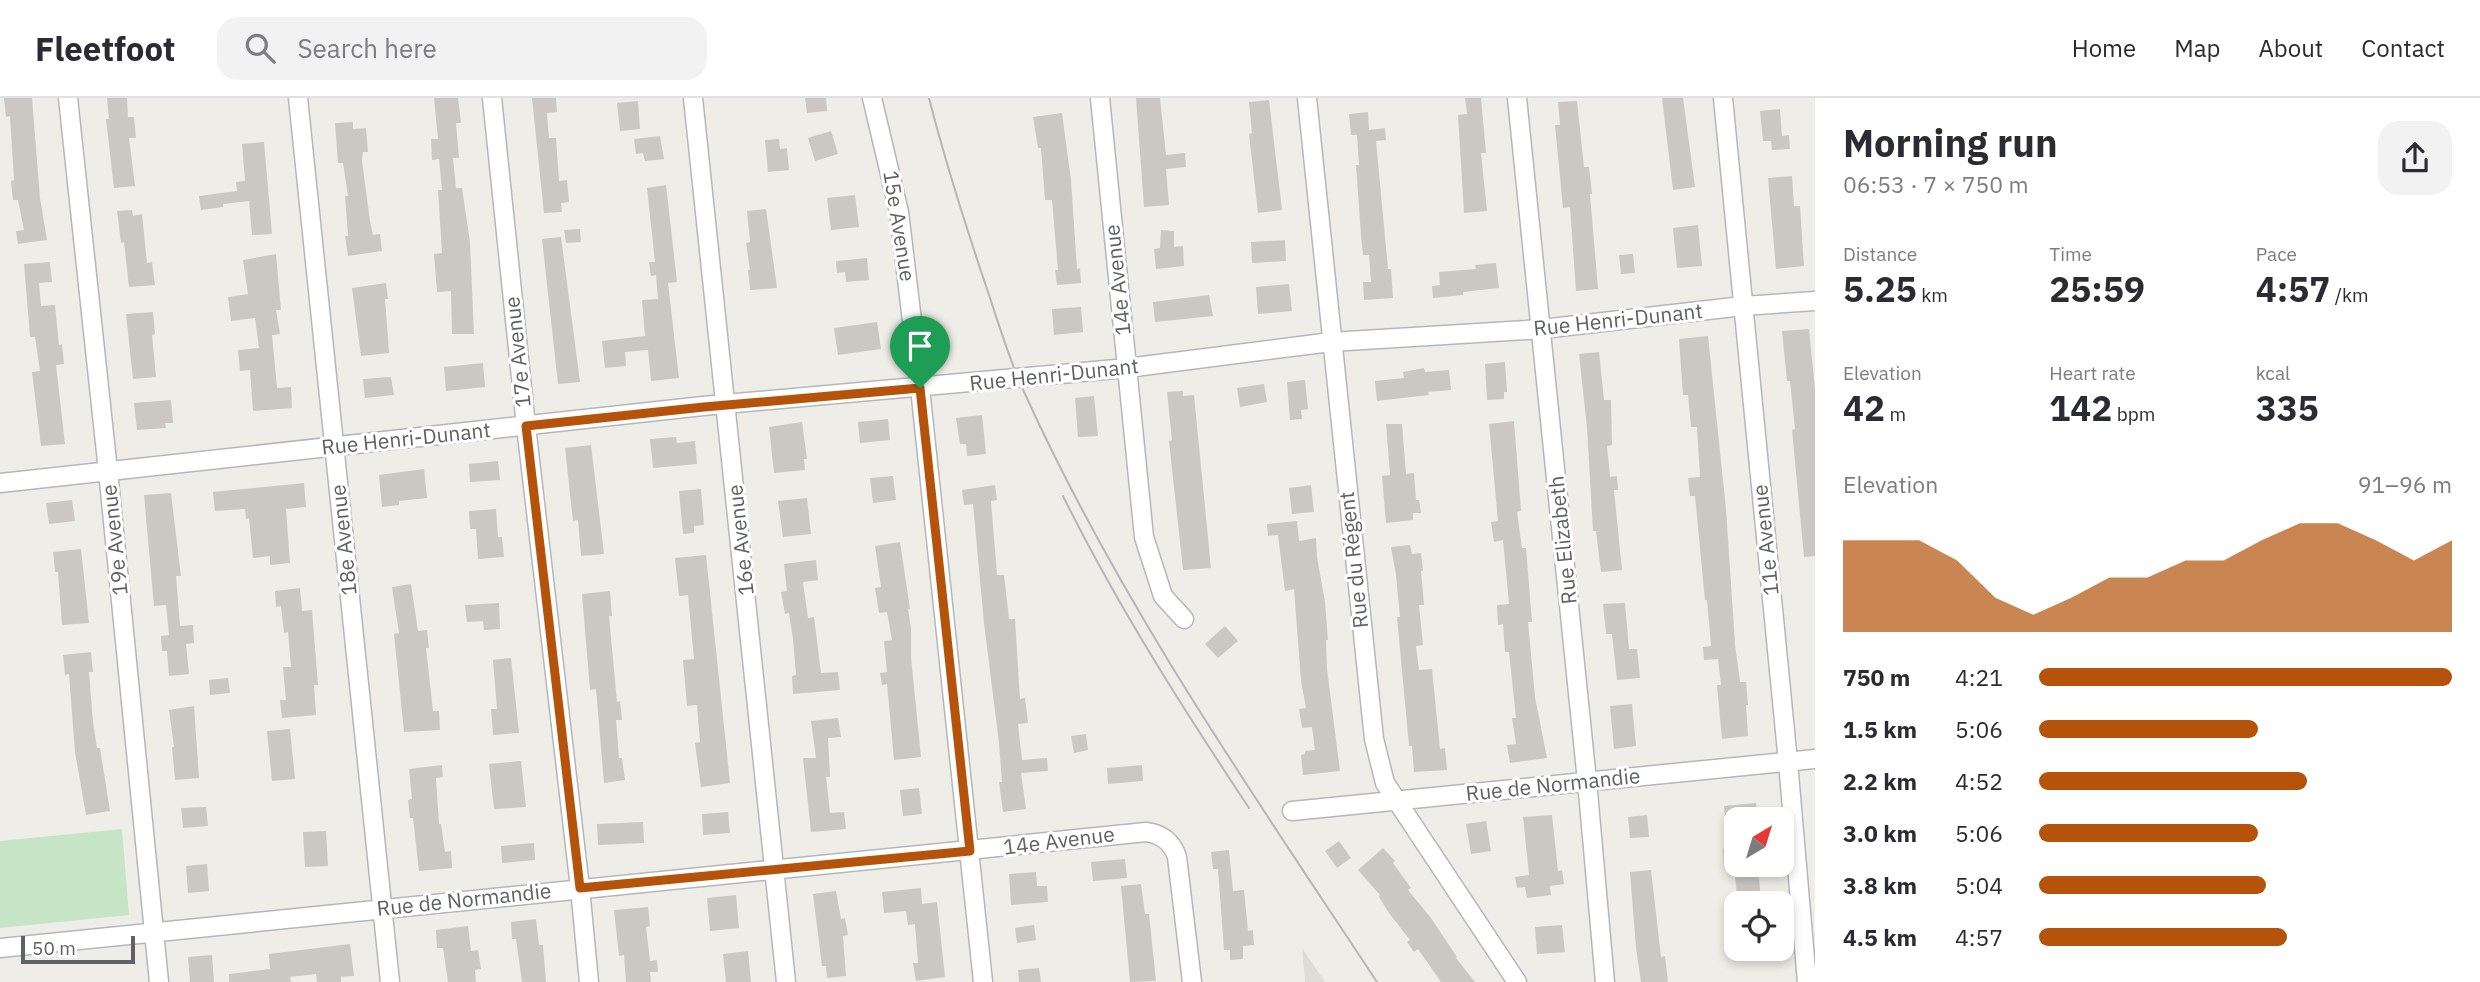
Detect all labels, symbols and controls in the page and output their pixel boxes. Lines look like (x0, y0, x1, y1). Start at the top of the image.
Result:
search box (217, 17, 707, 80)
text: Fleetfoot (35, 27, 175, 70)
icon: search (241, 29, 279, 67)
text: Search here (297, 31, 437, 65)
text: Home (2072, 32, 2136, 64)
text: Map (2174, 32, 2220, 64)
text: About (2258, 32, 2323, 64)
text: Contact (2361, 32, 2445, 64)
text: Morning run (1843, 118, 2058, 167)
button: share (2378, 121, 2452, 195)
street label: 15e Avenue (877, 168, 923, 283)
text: 06:53 · 7 × 750 m (1843, 169, 2029, 199)
street label: 14e Avenue (1097, 223, 1137, 337)
text: Distance (1843, 242, 1917, 266)
text: Time (2049, 242, 2092, 266)
text: Pace (2256, 242, 2297, 266)
text: 5.25 (1843, 266, 1917, 312)
text: 25:59 (2049, 266, 2145, 312)
text: 4:57 (2256, 266, 2330, 312)
text: km (1917, 283, 1948, 307)
text: /km (2330, 283, 2369, 307)
street label: 17e Avenue (497, 295, 537, 409)
street label: Rue Henri-Dunant (1532, 296, 1704, 342)
pin (890, 316, 950, 388)
icon: arrive (901, 327, 939, 365)
street label: Rue Henri-Dunant (968, 351, 1140, 397)
text: Elevation (1843, 361, 1922, 385)
text: Heart rate (2049, 361, 2136, 385)
text: kcal (2256, 361, 2290, 385)
text: 42 (1843, 385, 1885, 431)
text: 142 (2049, 385, 2112, 431)
text: 335 (2256, 385, 2319, 431)
text: m (1885, 402, 1906, 426)
text: bpm (2112, 402, 2155, 426)
street label: Rue Henri-Dunant (320, 415, 492, 461)
text: Elevation (1843, 469, 1938, 499)
text: 91–96 m (2358, 469, 2452, 499)
street label: Rue Elizabeth (1541, 474, 1583, 606)
street label: 19e Avenue (94, 483, 134, 597)
street label: 18e Avenue (323, 483, 363, 597)
street label: 16e Avenue (720, 483, 760, 597)
street label: 11e Avenue (1745, 483, 1785, 597)
street label: Rue du Régent (1332, 490, 1374, 630)
text: 750 m (1843, 662, 1910, 692)
text: 4:21 (1955, 662, 2003, 692)
text: 1.5 km (1843, 714, 1917, 744)
text: 5:06 (1955, 714, 2003, 744)
street label: Rue de Normandie (1464, 761, 1642, 807)
text: 2.2 km (1843, 766, 1917, 796)
text: 4:52 (1955, 766, 2003, 796)
north arrow (1724, 807, 1794, 877)
map controls (1724, 807, 1794, 961)
text: 3.0 km (1843, 818, 1917, 848)
text: 5:06 (1955, 818, 2003, 848)
street label: 14e Avenue (1002, 819, 1116, 861)
text: 3.8 km (1843, 870, 1917, 900)
text: 5:04 (1955, 870, 2003, 900)
street label: Rue de Normandie (375, 876, 553, 922)
button: locate (1724, 891, 1794, 961)
text: 4.5 km (1843, 922, 1917, 952)
text: 4:57 (1955, 922, 2003, 952)
scale bar (21, 933, 135, 965)
text: 50 m (32, 936, 76, 960)

